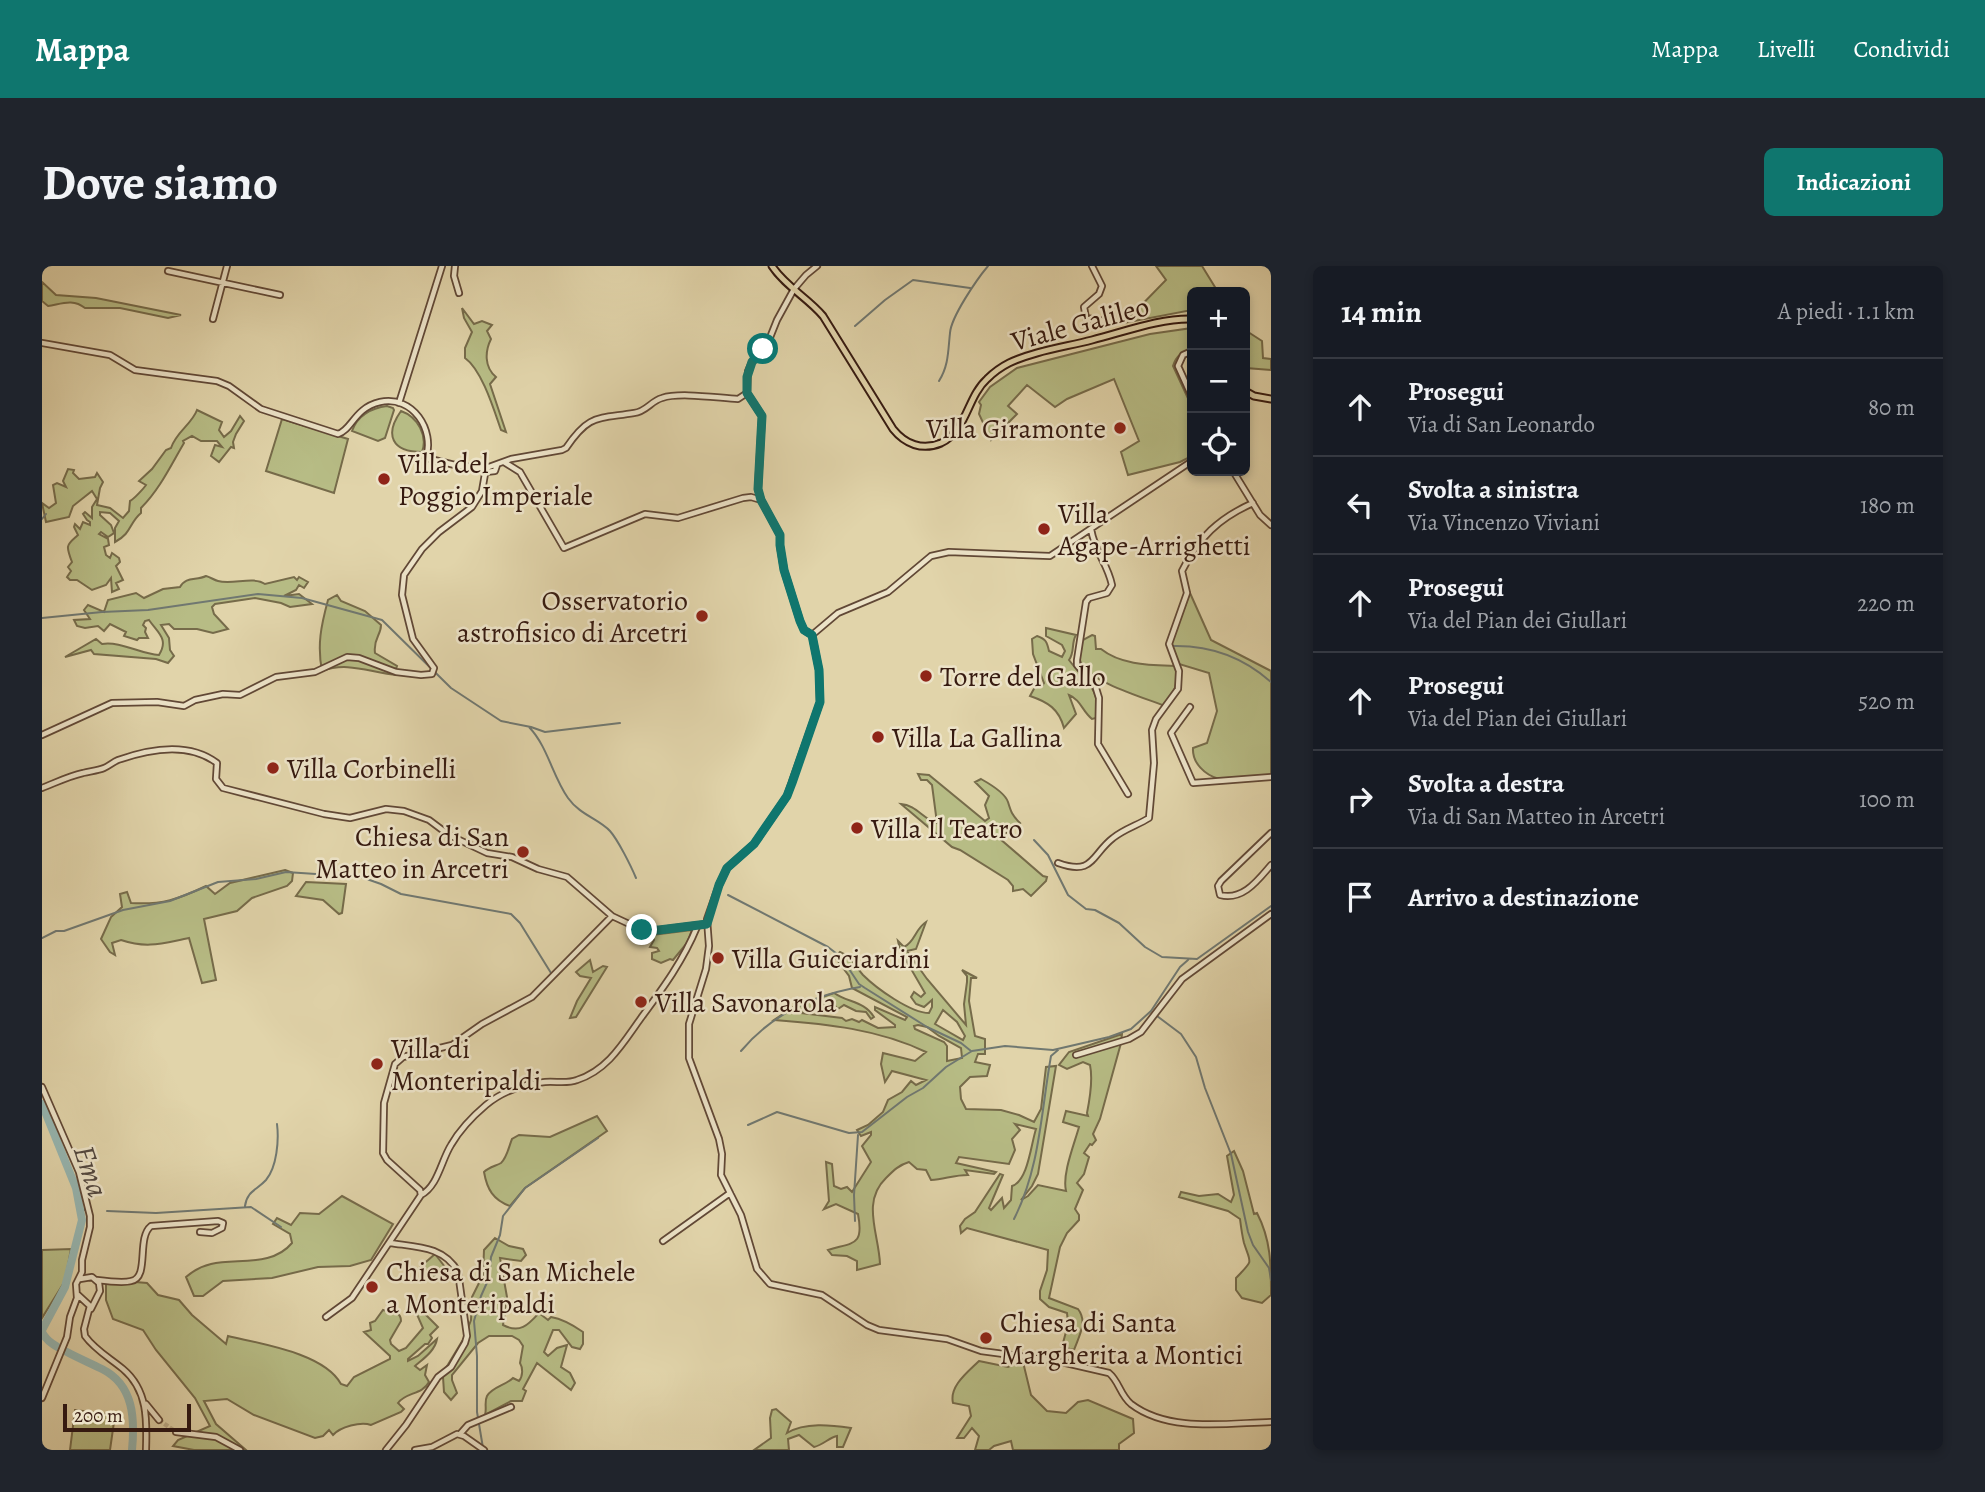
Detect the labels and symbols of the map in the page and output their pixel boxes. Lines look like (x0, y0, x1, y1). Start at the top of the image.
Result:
street label: Viale Galileo (1006, 287, 1153, 361)
route start (747, 333, 778, 364)
place label: Villa Giramonte (925, 410, 1106, 448)
marker: Villa Giramonte (1112, 420, 1128, 436)
place label: Villa del Poggio Imperiale (397, 445, 593, 515)
marker: Villa del Poggio Imperiale (376, 471, 392, 487)
place label: Villa Agape-Arrighetti (1057, 495, 1251, 565)
marker: Villa Agape-Arrighetti (1036, 521, 1052, 537)
place label: Osservatorio astrofisico di Arcetri (457, 582, 688, 652)
marker: Osservatorio astrofisico di Arcetri (694, 608, 710, 624)
place label: Torre del Gallo (940, 658, 1106, 696)
marker: Torre del Gallo (918, 668, 934, 684)
place label: Villa La Gallina (891, 719, 1062, 757)
marker: Villa La Gallina (870, 729, 886, 745)
place label: Villa Corbinelli (286, 750, 456, 788)
marker: Villa Corbinelli (265, 760, 281, 776)
place label: Villa Il Teatro (870, 810, 1022, 848)
place label: Chiesa di San Matteo in Arcetri (315, 818, 509, 888)
marker: Villa Il Teatro (849, 820, 865, 836)
marker: Chiesa di San Matteo in Arcetri (515, 844, 531, 860)
route end (626, 914, 657, 945)
place label: Villa Guicciardini (731, 940, 930, 978)
marker: Villa Guicciardini (710, 950, 726, 966)
place label: Villa Savonarola (654, 984, 837, 1022)
marker: Villa Savonarola (633, 994, 649, 1010)
place label: Villa di Monteripaldi (390, 1030, 541, 1100)
marker: Villa di Monteripaldi (369, 1056, 385, 1072)
water label: Ema (64, 1140, 118, 1202)
place label: Chiesa di San Michele a Monteripaldi (386, 1253, 636, 1323)
marker: Chiesa di San Michele a Monteripaldi (364, 1279, 380, 1295)
place label: Chiesa di Santa Margherita a Montici (1000, 1304, 1243, 1374)
marker: Chiesa di Santa Margherita a Montici (978, 1330, 994, 1346)
scale bar (63, 1401, 191, 1433)

